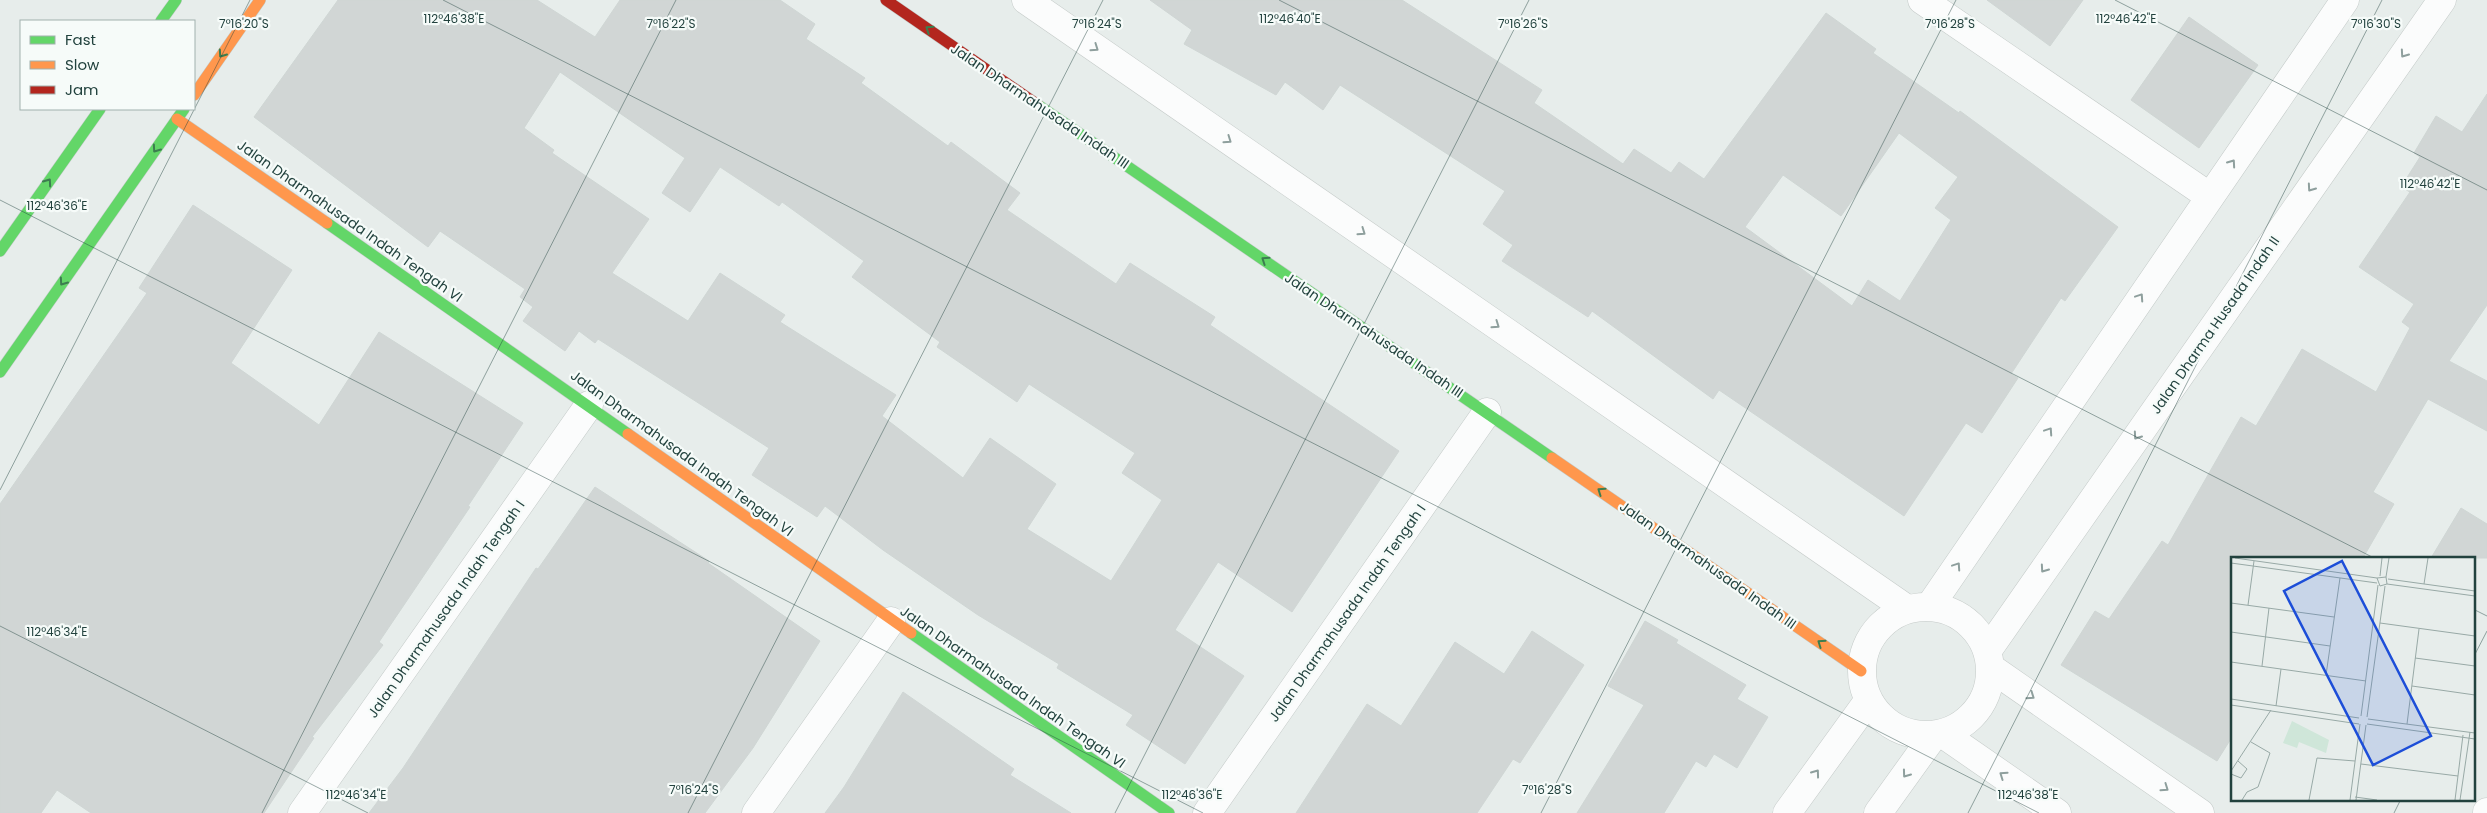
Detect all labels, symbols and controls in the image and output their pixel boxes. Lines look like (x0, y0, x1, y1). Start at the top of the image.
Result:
text: 112°46'38"E (424, 10, 484, 27)
text: 112°46'40"E (1259, 10, 1321, 27)
text: 112°46'42"E (2096, 10, 2156, 27)
text: 7°16'20"S (219, 15, 269, 32)
text: 7°16'22"S (646, 15, 696, 32)
text: 7°16'24"S (1072, 15, 1122, 32)
text: 7°16'26"S (1498, 15, 1548, 32)
text: 7°16'28"S (1925, 15, 1975, 32)
text: 7°16'30"S (2351, 15, 2401, 32)
legend (20, 20, 195, 110)
one-way arrow (926, 26, 935, 36)
text: Fast (65, 29, 96, 50)
street label: Jalan Dharmahusada Indah III (947, 39, 1133, 173)
one-way arrow (1089, 42, 1098, 51)
one-way arrow (219, 48, 228, 58)
one-way arrow (2401, 48, 2410, 58)
text: Slow (65, 54, 100, 75)
text: Jam (65, 79, 99, 100)
one-way arrow (1223, 134, 1232, 143)
street label: Jalan Dharmahusada Indah Tengah VI (233, 135, 467, 307)
one-way arrow (153, 143, 162, 153)
one-way arrow (2226, 159, 2235, 169)
text: 112°46'42"E (2400, 175, 2460, 192)
one-way arrow (42, 179, 51, 188)
one-way arrow (2308, 182, 2317, 191)
text: 112°46'36"E (27, 197, 87, 214)
one-way arrow (1356, 226, 1366, 235)
street label: Jalan Dharma Husada Indah II (2146, 232, 2284, 418)
one-way arrow (1262, 257, 1271, 266)
street label: Jalan Dharmahusada Indah III (1281, 268, 1467, 402)
one-way arrow (60, 276, 69, 286)
one-way arrow (2134, 293, 2143, 303)
one-way arrow (1490, 319, 1500, 328)
street label: Jalan Dharmahusada Indah Tengah VI (566, 365, 798, 541)
one-way arrow (2043, 428, 2052, 437)
one-way arrow (2134, 430, 2143, 439)
one-way arrow (1597, 488, 1607, 497)
street label: Jalan Dharmahusada Indah Tengah I (363, 496, 529, 722)
street label: Jalan Dharmahusada Indah III (1616, 496, 1800, 634)
street label: Jalan Dharmahusada Indah Tengah I (1264, 500, 1430, 726)
inset map (2231, 557, 2474, 800)
one-way arrow (1951, 562, 1960, 571)
one-way arrow (2041, 563, 2050, 573)
street label: Jalan Dharmahusada Indah Tengah VI (896, 601, 1130, 773)
text: 112°46'34"E (27, 623, 87, 640)
one-way arrow (1817, 640, 1827, 649)
one-way arrow (2025, 690, 2035, 699)
one-way arrow (1903, 768, 1912, 778)
one-way arrow (1810, 770, 1819, 779)
one-way arrow (1999, 772, 2009, 781)
text: 7°16'24"S (669, 781, 719, 798)
text: 7°16'28"S (1522, 781, 1572, 798)
one-way arrow (2159, 782, 2168, 791)
text: 112°46'34"E (326, 786, 386, 803)
text: 112°46'36"E (1162, 786, 1222, 803)
text: 112°46'38"E (1998, 786, 2058, 803)

